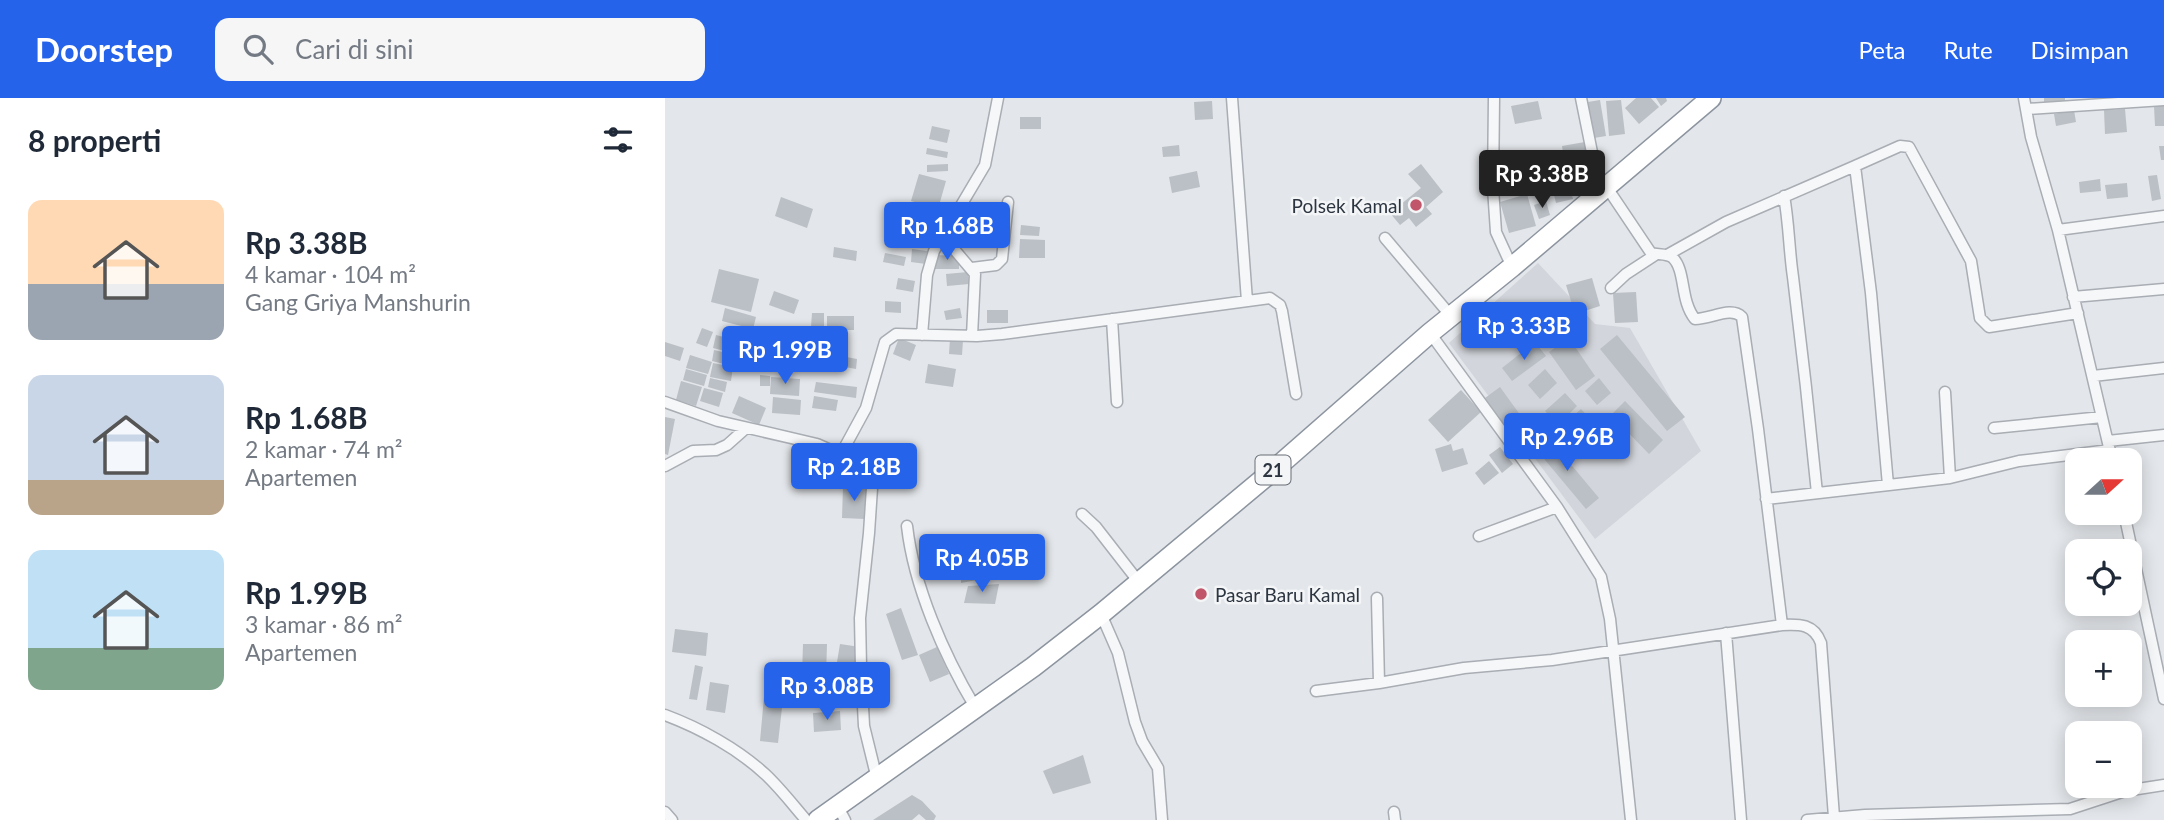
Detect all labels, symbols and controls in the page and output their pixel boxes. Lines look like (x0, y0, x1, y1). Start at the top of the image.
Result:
search box (215, 18, 705, 81)
text: Doorstep (35, 29, 173, 69)
icon: search (239, 30, 277, 68)
text: Cari di sini (295, 33, 413, 65)
text: Peta (1859, 35, 1905, 64)
text: Rute (1943, 35, 1993, 64)
text: Disimpan (2031, 35, 2129, 64)
icon: filters (599, 121, 637, 159)
text: 8 properti (28, 122, 161, 158)
pin: Rp 3.38B (1470, 150, 1614, 210)
text: Rp 3.38B (1495, 159, 1589, 187)
place label: Polsek Kamal (1292, 194, 1402, 217)
marker: Polsek Kamal (1408, 197, 1424, 213)
pin: Rp 1.68B (875, 202, 1019, 262)
text: Rp 1.68B (900, 211, 994, 239)
text: Rp 3.38B (245, 224, 368, 260)
icon: home (84, 228, 168, 312)
text: 4 kamar · 104 m² (245, 260, 416, 288)
text: Gang Griya Manshurin (245, 288, 471, 316)
pin: Rp 3.33B (1452, 302, 1596, 362)
text: Rp 3.33B (1477, 311, 1571, 339)
pin: Rp 1.99B (713, 327, 857, 386)
text: Rp 1.99B (738, 335, 832, 363)
text: Rp 1.68B (245, 399, 368, 435)
icon: home (84, 403, 168, 487)
pin: Rp 2.96B (1495, 414, 1639, 473)
text: Rp 2.96B (1520, 422, 1614, 450)
text: 2 kamar · 74 m² (245, 435, 403, 463)
pin: Rp 2.18B (782, 444, 926, 503)
north arrow (2065, 448, 2142, 525)
map controls (2065, 448, 2142, 798)
text: Rp 2.18B (807, 452, 901, 480)
road number: 21 (1255, 456, 1291, 484)
text: Apartemen (245, 463, 357, 491)
pin: Rp 4.05B (910, 534, 1054, 594)
button: locate (2065, 539, 2142, 616)
text: Rp 4.05B (935, 543, 1029, 571)
text: Rp 1.99B (245, 574, 368, 610)
icon: home (84, 578, 168, 662)
place label: Pasar Baru Kamal (1215, 583, 1360, 606)
marker: Pasar Baru Kamal (1193, 586, 1209, 602)
text: 3 kamar · 86 m² (245, 610, 403, 638)
button: + (2065, 630, 2142, 707)
text: Apartemen (245, 638, 357, 666)
pin: Rp 3.08B (755, 662, 899, 722)
text: Rp 3.08B (780, 671, 874, 699)
button: − (2065, 721, 2142, 798)

